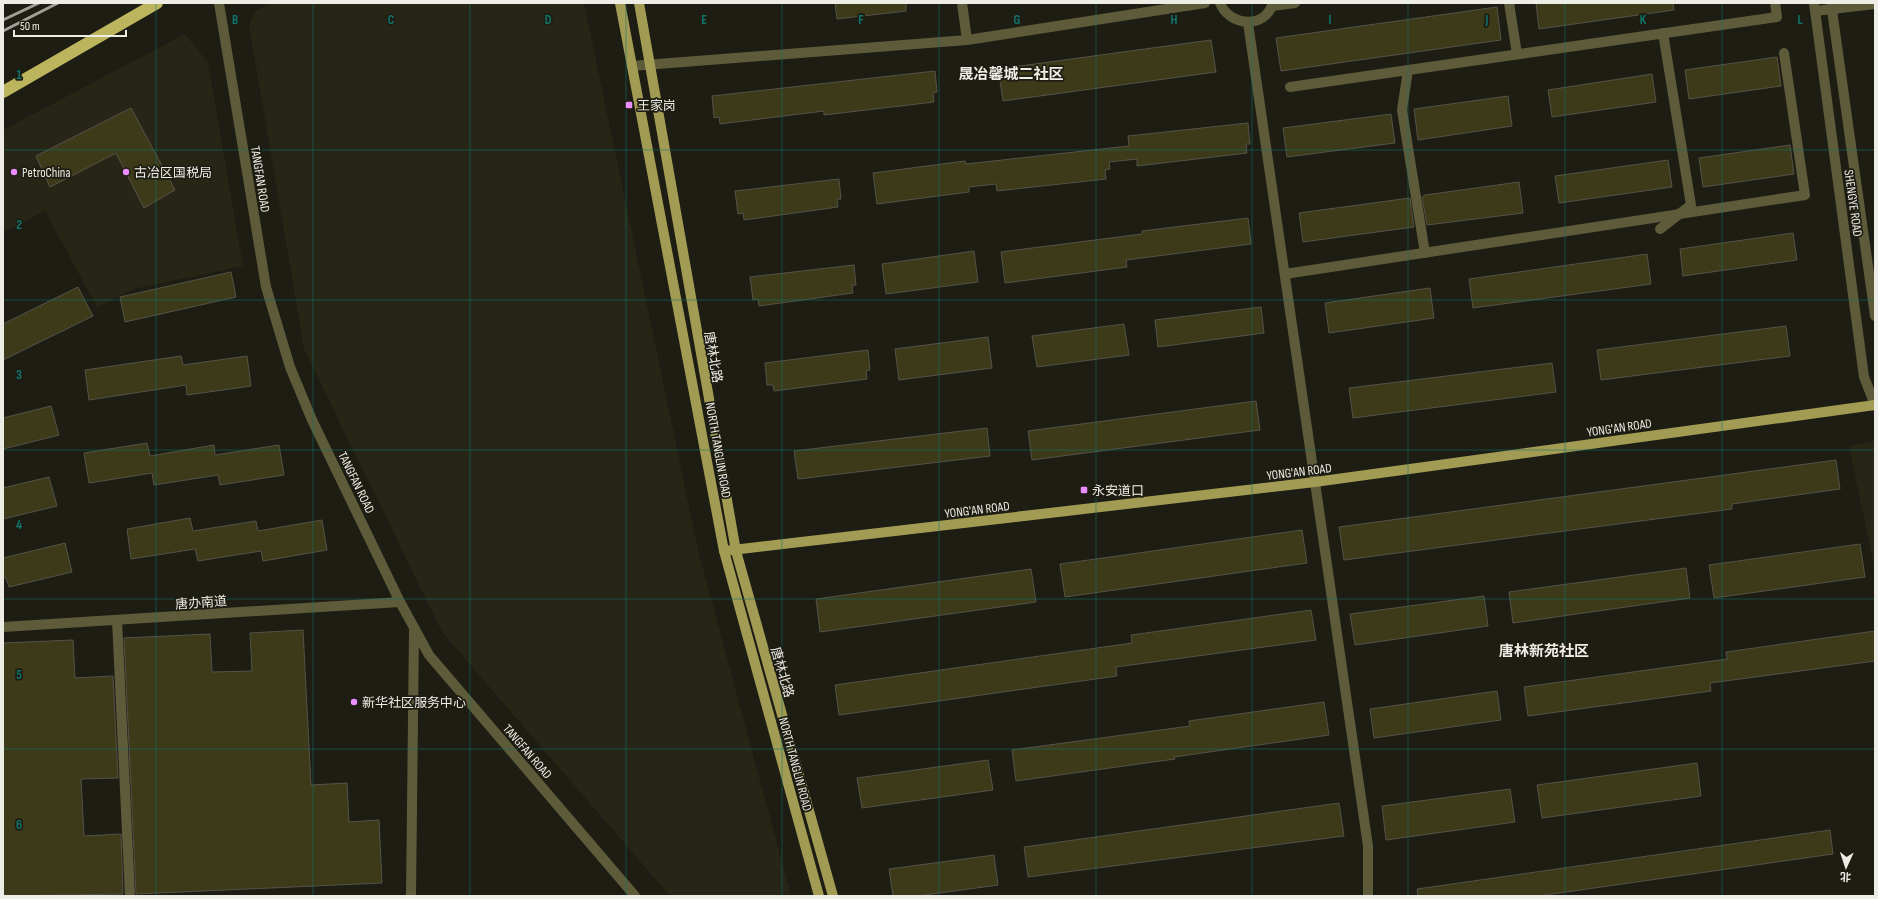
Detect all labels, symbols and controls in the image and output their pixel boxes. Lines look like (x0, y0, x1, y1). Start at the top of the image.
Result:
scale bar (14, 12, 126, 38)
text: B (232, 12, 238, 28)
text: C (388, 12, 395, 28)
text: D (545, 12, 552, 28)
text: E (701, 12, 707, 28)
text: F (858, 12, 864, 28)
text: G (1014, 12, 1021, 28)
text: H (1171, 12, 1178, 28)
text: I (1329, 12, 1332, 28)
text: J (1485, 12, 1489, 28)
text: K (1640, 12, 1647, 28)
text: L (1797, 12, 1803, 28)
text: 50 m (20, 19, 40, 34)
district label: 晟冶馨城二社区 (958, 65, 1064, 84)
text: 1 (16, 67, 22, 83)
place label: 王家岗 (637, 98, 676, 114)
marker: 王家岗 (624, 100, 634, 110)
street label: TANGFAN ROAD (247, 145, 273, 213)
place label: PetroChina (22, 165, 70, 181)
place label: 古冶区国税局 (134, 165, 212, 181)
marker: PetroChina (9, 167, 19, 177)
marker: 古冶区国税局 (121, 167, 131, 177)
street label: SHENGYE ROAD (1840, 169, 1866, 238)
text: 2 (16, 217, 22, 233)
street label: 唐林北路 (701, 330, 725, 384)
text: 3 (16, 367, 22, 383)
street label: NORTH TANGLIN ROAD (702, 401, 734, 499)
street label: YONG'AN ROAD (1586, 416, 1653, 440)
street label: TANGFAN ROAD (334, 449, 378, 516)
street label: YONG'AN ROAD (1266, 460, 1332, 484)
place label: 永安道口 (1092, 483, 1144, 499)
marker: 永安道口 (1079, 485, 1089, 495)
street label: YONG'AN ROAD (944, 498, 1010, 522)
text: 4 (16, 517, 22, 533)
street label: 唐办南道 (175, 593, 228, 613)
district label: 唐林新苑社区 (1499, 642, 1589, 661)
street label: 唐林北路 (767, 645, 797, 699)
text: 5 (16, 667, 22, 683)
place label: 新华社区服务中心 (362, 695, 466, 711)
marker: 新华社区服务中心 (349, 697, 359, 707)
street label: NORTH TANGLIN ROAD (775, 716, 815, 813)
street label: TANGFAN ROAD (499, 721, 555, 782)
text: 6 (16, 817, 22, 833)
north arrow (1826, 847, 1866, 887)
text: 北 (1840, 870, 1851, 883)

